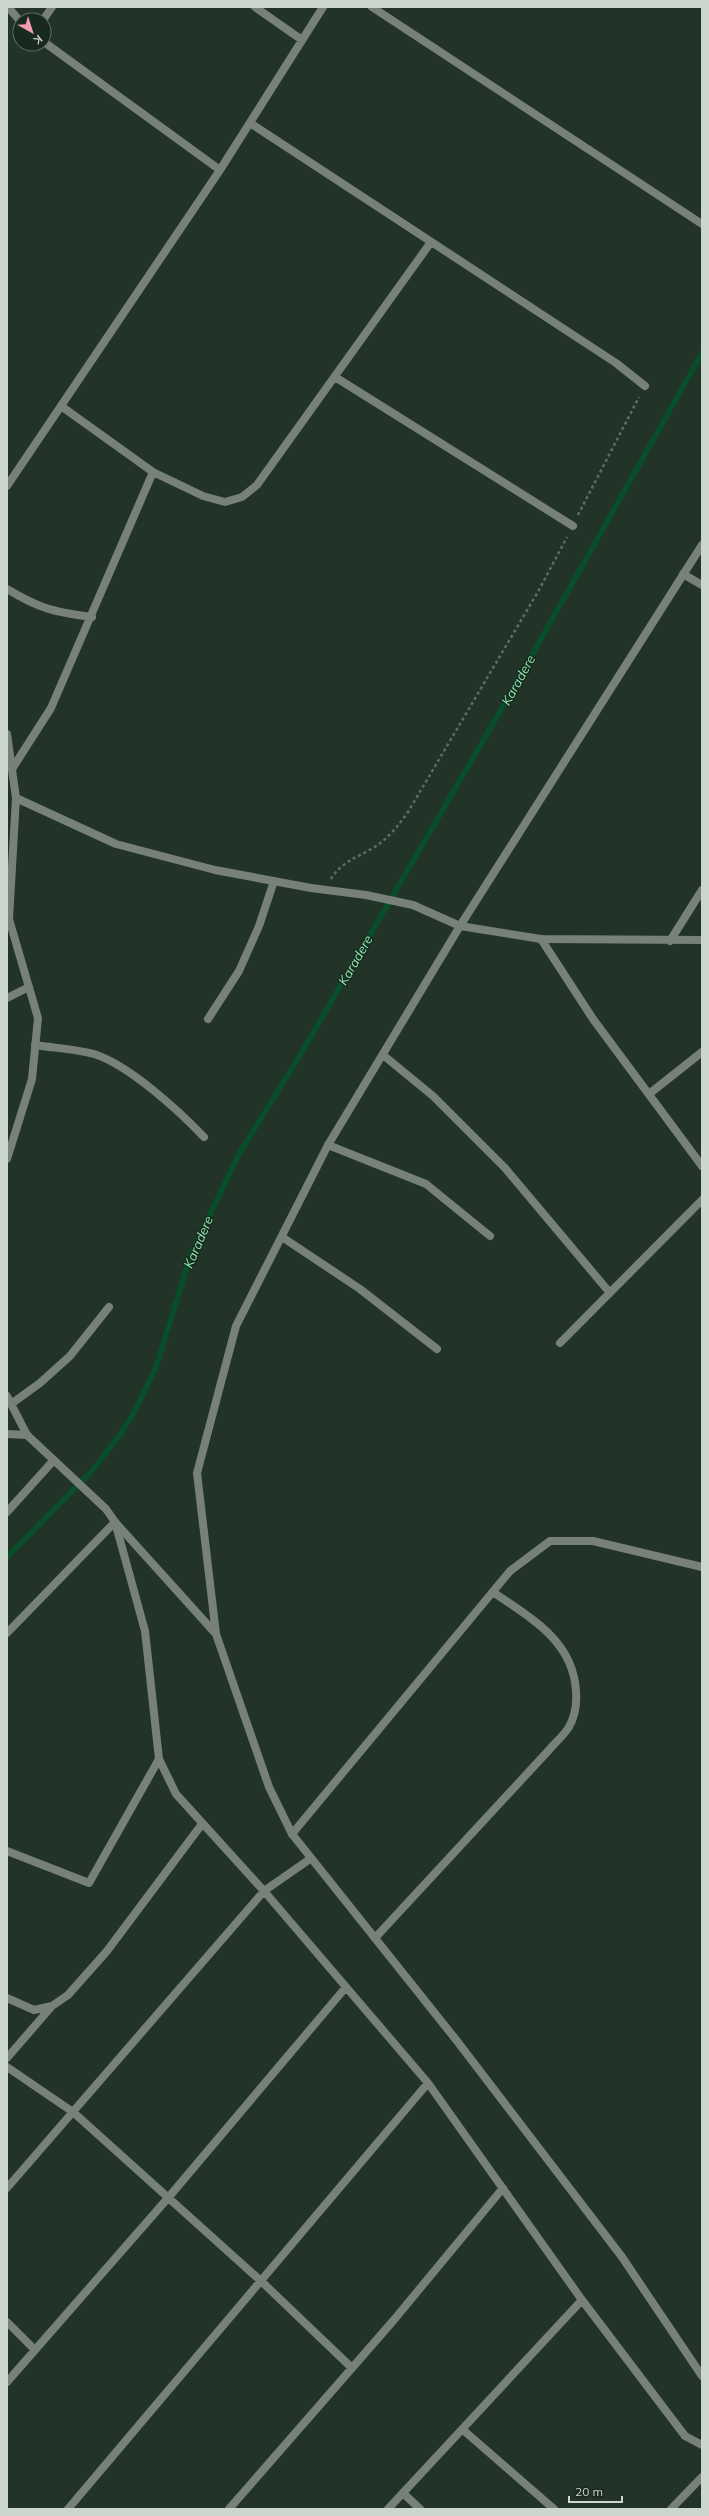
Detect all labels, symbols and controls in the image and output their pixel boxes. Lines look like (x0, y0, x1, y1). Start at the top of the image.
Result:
north arrow (12, 12, 52, 52)
text: K (31, 32, 46, 48)
water label: Karadere (498, 652, 538, 708)
water label: Karadere (334, 932, 376, 988)
water label: Karadere (180, 1214, 216, 1270)
scale bar (569, 2478, 622, 2504)
text: 20 m (575, 2484, 603, 2499)

